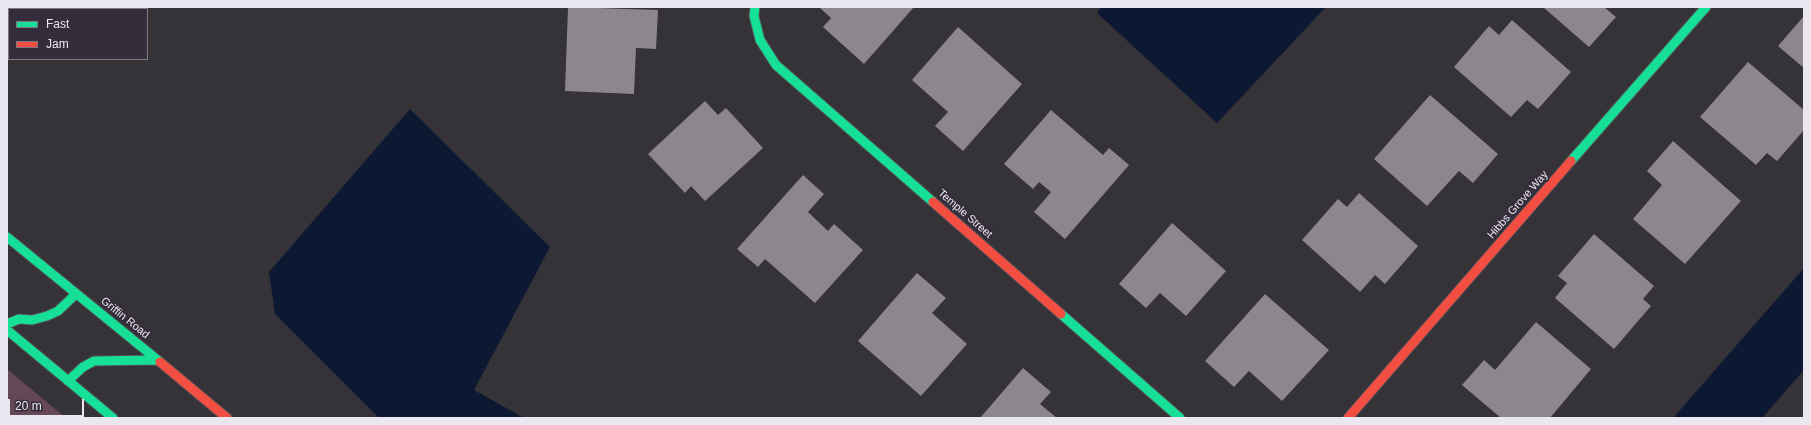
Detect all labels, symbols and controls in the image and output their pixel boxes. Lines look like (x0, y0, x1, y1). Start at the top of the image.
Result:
legend (8, 8, 148, 60)
text: Fast (46, 17, 69, 31)
text: Jam (46, 37, 69, 51)
street label: Hibbs Grove Way (1485, 168, 1551, 242)
street label: Temple Street (935, 187, 995, 241)
street label: Griffin Road (98, 294, 152, 342)
scale bar (10, 391, 86, 417)
text: 20 m (15, 399, 42, 413)

